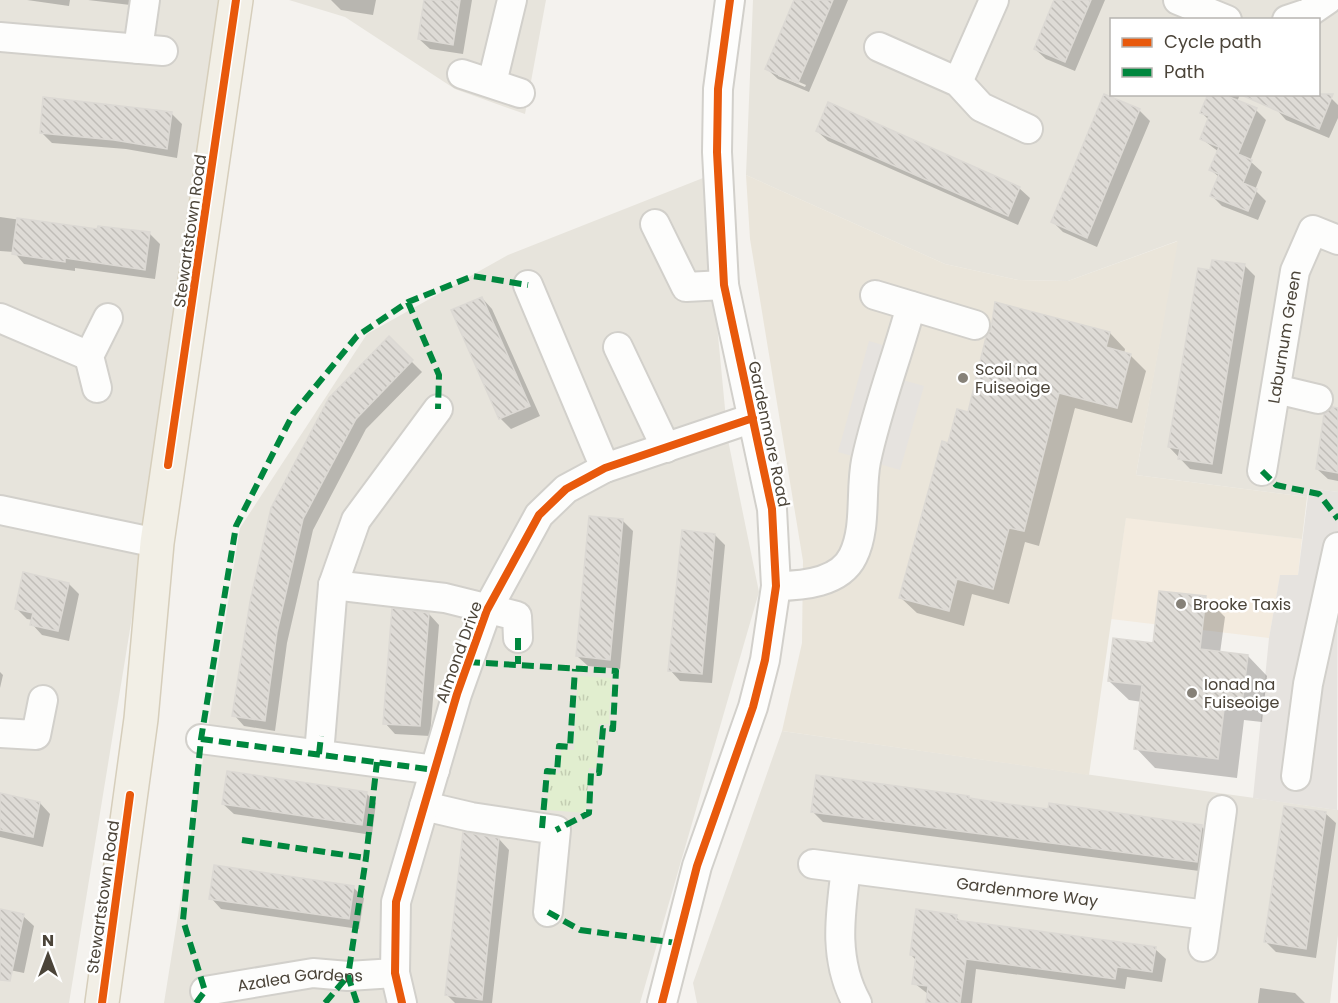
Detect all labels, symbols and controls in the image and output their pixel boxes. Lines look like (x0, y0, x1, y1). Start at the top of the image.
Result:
legend (1110, 18, 1320, 96)
text: Cycle path (1164, 29, 1262, 54)
text: Path (1164, 59, 1205, 84)
street label: Stewartstown Road (168, 153, 212, 309)
street label: Laburnum Green (1262, 269, 1306, 405)
place label: Scoil na Fuiseoige (975, 358, 1051, 399)
street label: Gardenmore Road (742, 359, 796, 509)
marker: Scoil na Fuiseoige (956, 371, 970, 385)
place label: Brooke Taxis (1193, 593, 1291, 616)
marker: Brooke Taxis (1174, 597, 1188, 611)
street label: Almond Drive (430, 598, 488, 706)
place label: Ionad na Fuiseoige (1204, 673, 1280, 714)
marker: Ionad na Fuiseoige (1185, 686, 1199, 700)
street label: Stewartstown Road (81, 819, 125, 975)
street label: Gardenmore Way (955, 871, 1099, 912)
north arrow (18, 925, 78, 985)
text: N (42, 929, 54, 952)
street label: Azalea Gardens (235, 961, 363, 997)

